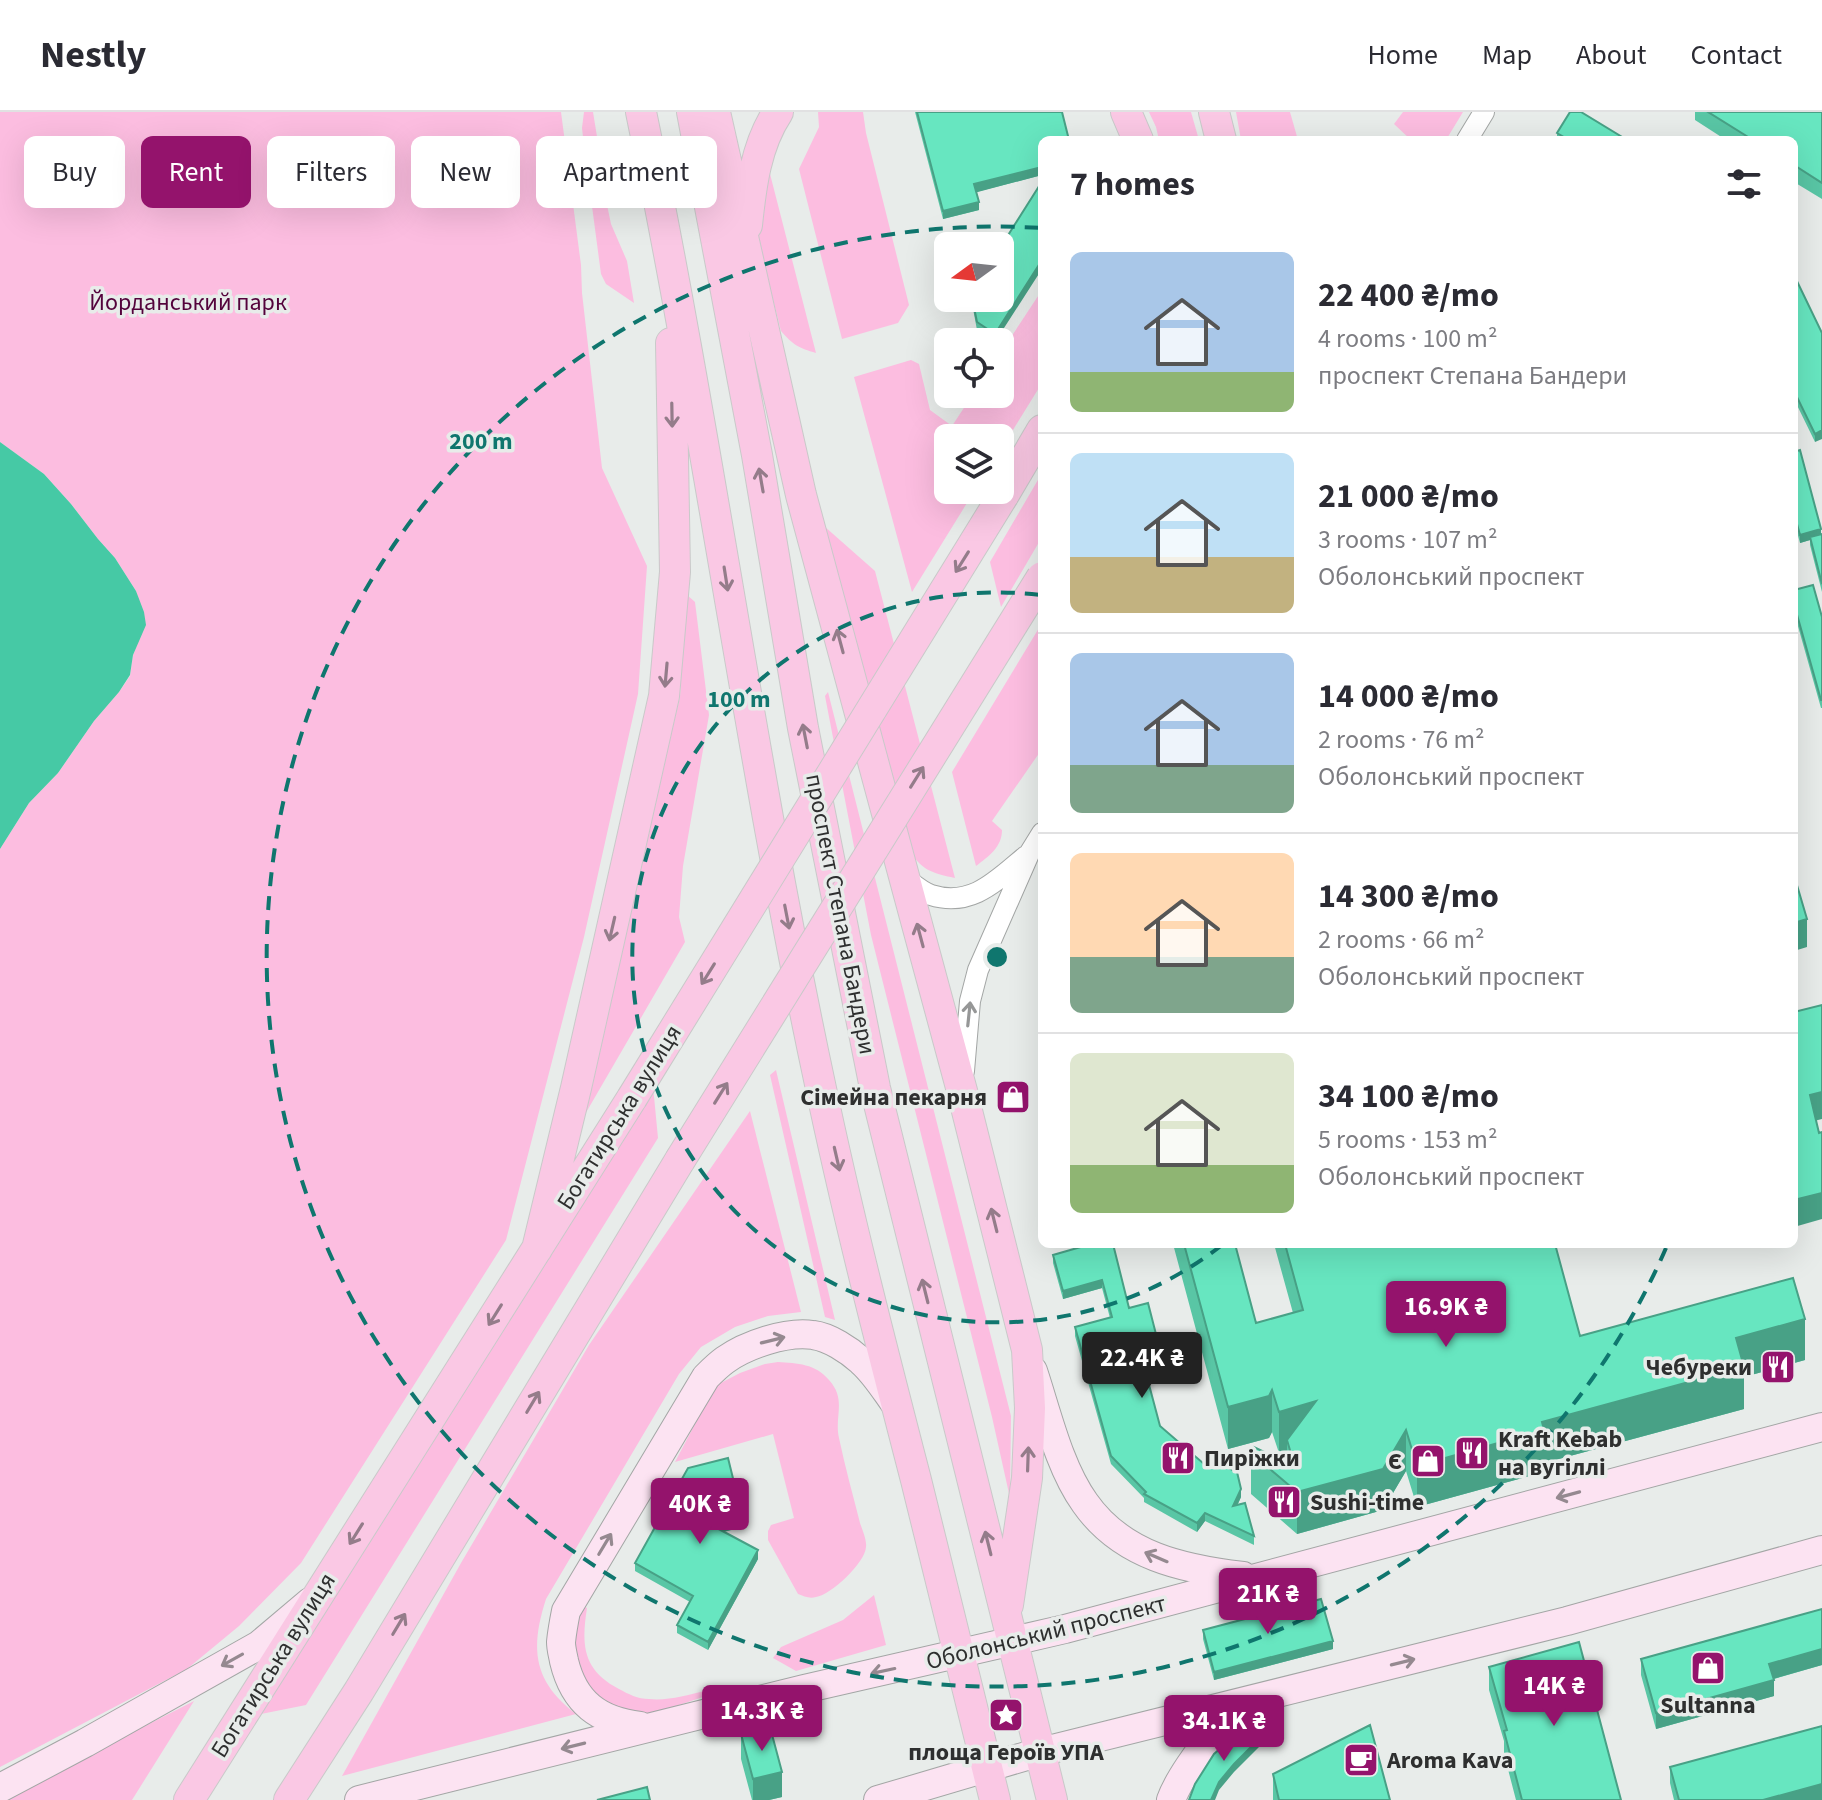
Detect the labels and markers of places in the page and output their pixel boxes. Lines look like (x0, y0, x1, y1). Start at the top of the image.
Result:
centre of rings (983, 943, 1011, 971)
shop icon: Сімейна пекарня (994, 1078, 1032, 1116)
place label: Сімейна пекарня (800, 1080, 987, 1115)
pin: 16.9K ₴ (1372, 1281, 1520, 1349)
pin: 22.4K ₴ (1068, 1332, 1216, 1400)
restaurant icon: Чебуреки (1759, 1348, 1797, 1386)
place label: Чебуреки (1646, 1350, 1752, 1385)
place label: Kraft Kebab на вугіллі (1498, 1422, 1622, 1485)
restaurant icon: Kraft Kebab на вугіллі (1453, 1434, 1491, 1472)
restaurant icon: Пиріжки (1159, 1439, 1197, 1477)
place label: Пиріжки (1204, 1441, 1300, 1476)
shop icon: Є (1409, 1442, 1447, 1480)
place label: Є (1388, 1444, 1402, 1479)
pin: 40K ₴ (644, 1478, 756, 1546)
restaurant icon: Sushi-time (1265, 1483, 1303, 1521)
place label: Sushi-time (1310, 1485, 1424, 1520)
pin: 21K ₴ (1212, 1568, 1324, 1636)
shop icon: Sultanna (1689, 1649, 1727, 1687)
pin: 14K ₴ (1498, 1660, 1610, 1728)
pin: 14.3K ₴ (688, 1685, 836, 1753)
place label: Sultanna (1660, 1688, 1756, 1723)
pin: 34.1K ₴ (1150, 1695, 1298, 1763)
place icon: площа Героїв УПА (987, 1696, 1025, 1734)
place label: площа Героїв УПА (908, 1735, 1104, 1770)
cafe icon: Aroma Kava (1342, 1741, 1380, 1779)
place label: Aroma Kava (1386, 1743, 1514, 1778)

